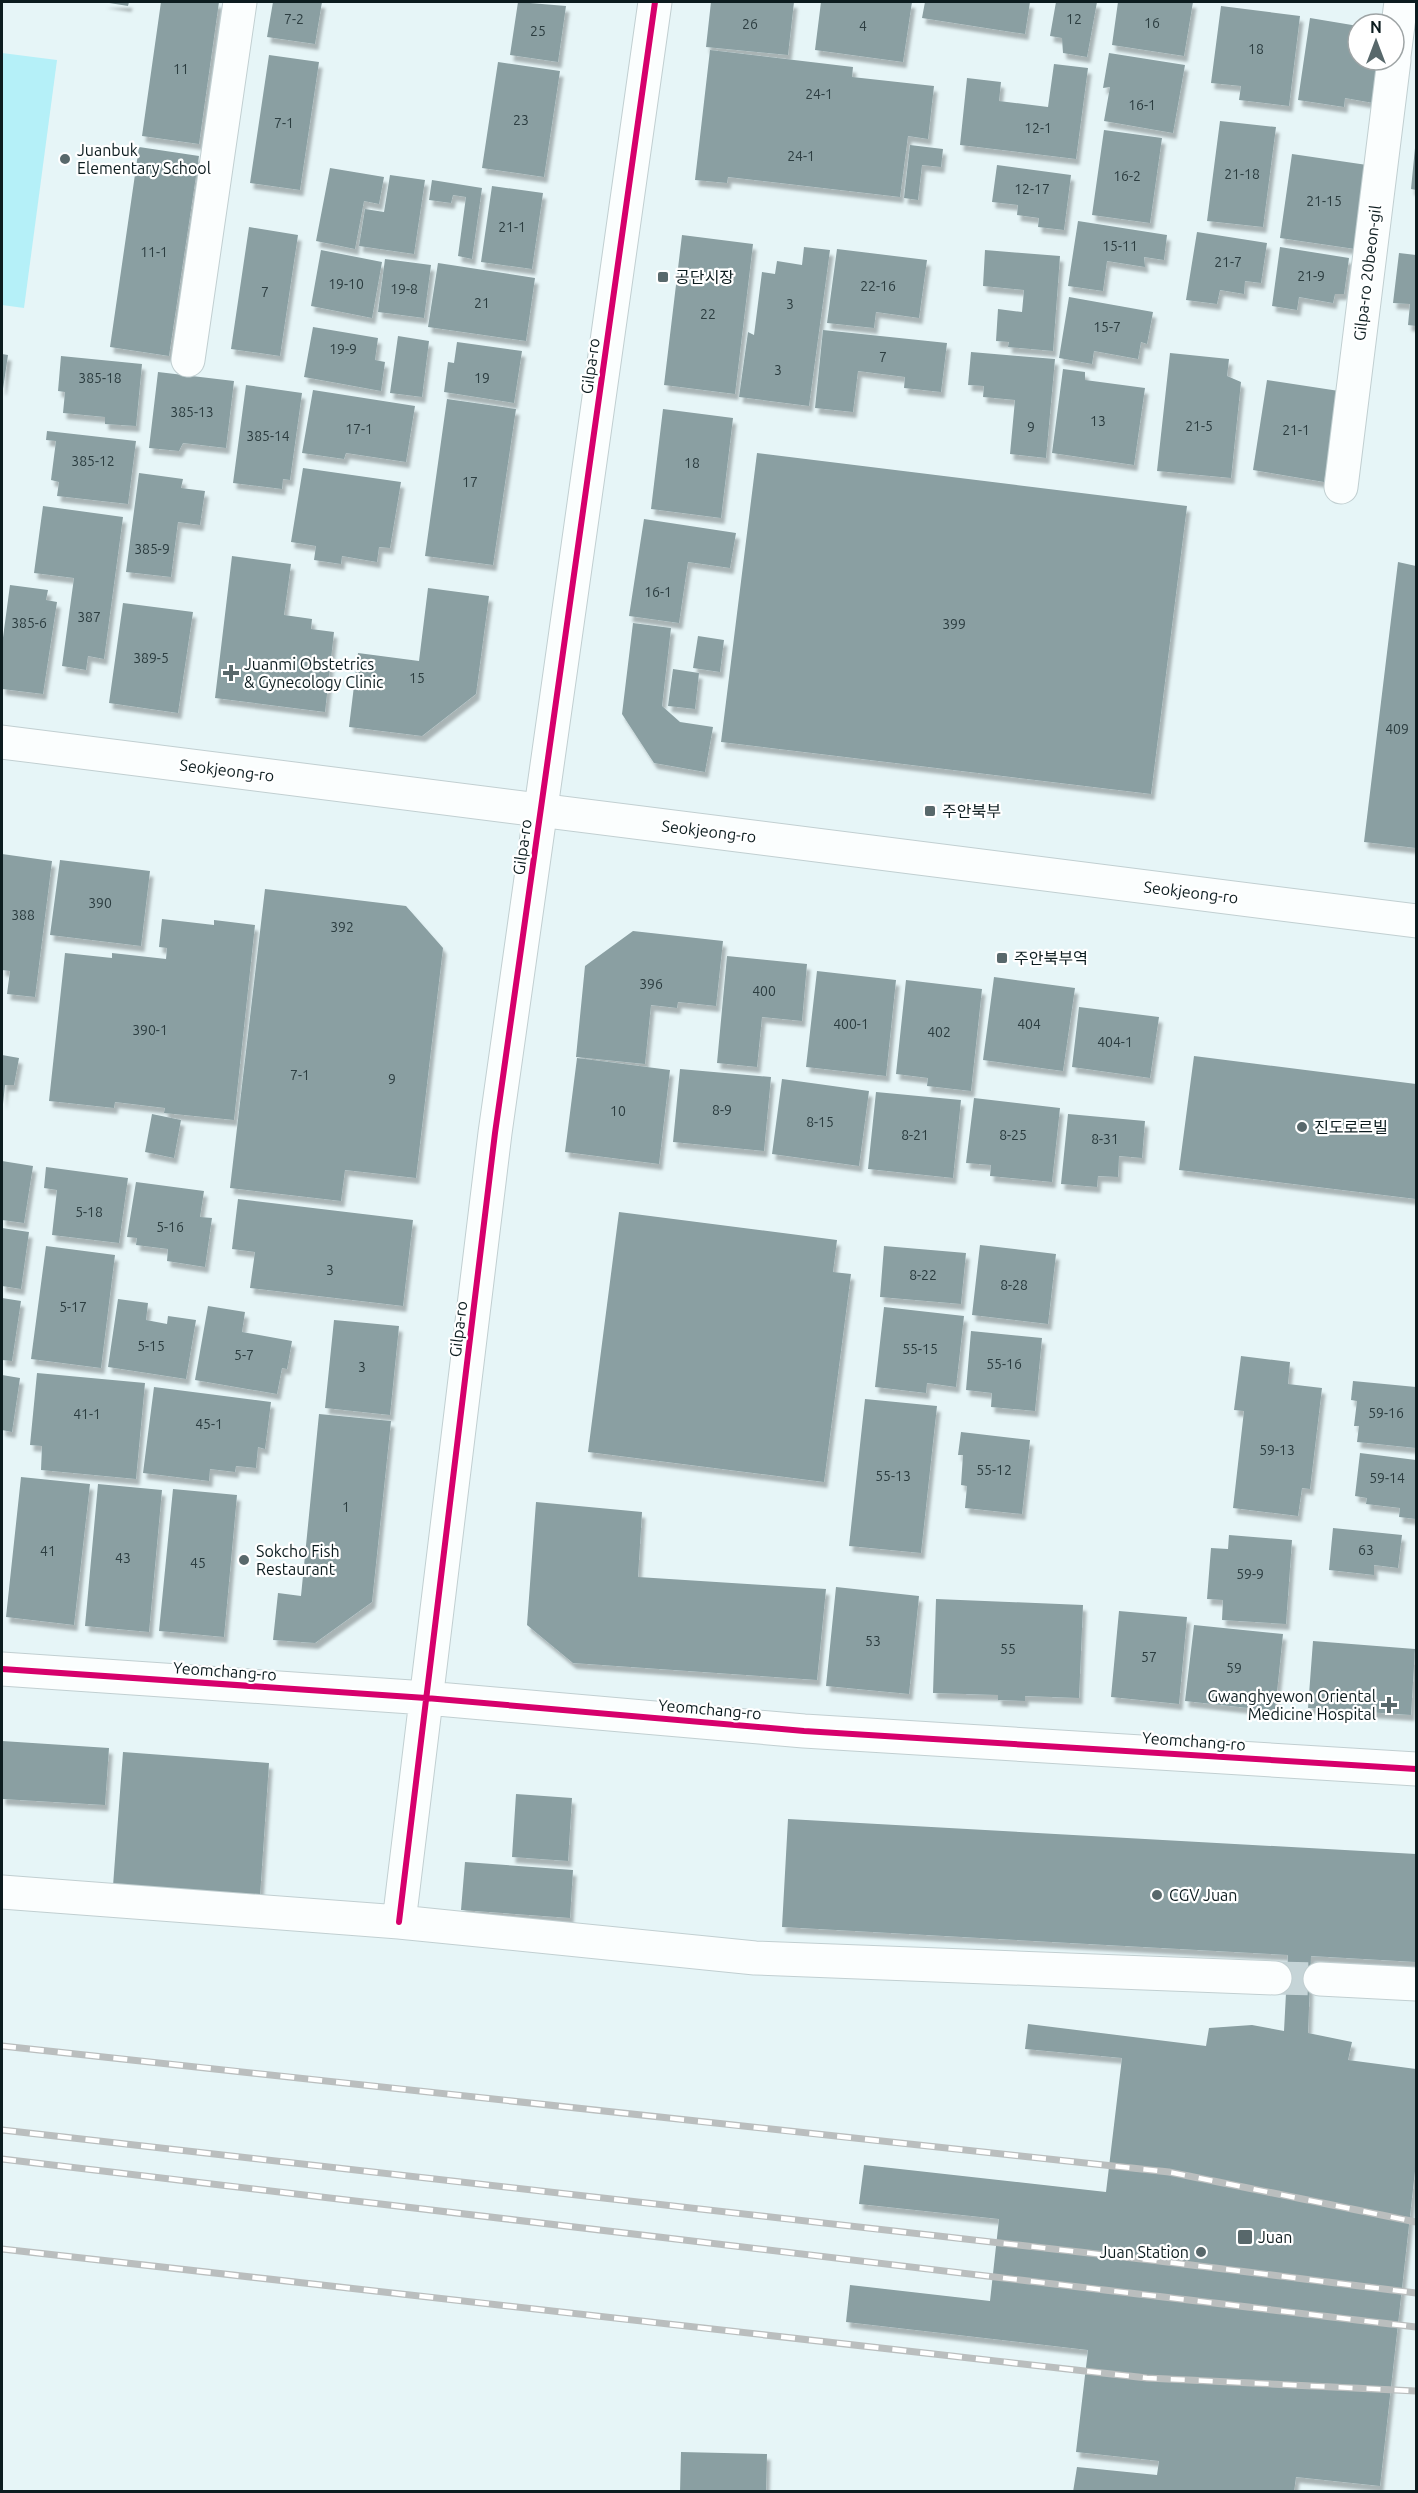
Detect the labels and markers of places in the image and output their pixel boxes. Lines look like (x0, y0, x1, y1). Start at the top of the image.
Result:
place label: Juanbuk Elementary School (77, 141, 211, 177)
marker: Juanbuk Elementary School (58, 152, 72, 166)
place label: 공단시장 (675, 268, 734, 286)
marker: 공단시장 (656, 270, 670, 284)
place label: Juanmi Obstetrics & Gynecology Clinic (244, 655, 384, 691)
marker: Juanmi Obstetrics & Gynecology Clinic (222, 664, 240, 682)
place label: 주안북부 (942, 802, 1001, 820)
marker: 주안북부 (923, 804, 937, 818)
place label: 주안북부역 (1014, 949, 1088, 967)
marker: 주안북부역 (995, 951, 1009, 965)
place label: 진도로르빌 (1314, 1118, 1388, 1136)
marker: 진도로르빌 (1295, 1120, 1309, 1134)
place label: Sokcho Fish Restaurant (256, 1542, 340, 1578)
marker: Sokcho Fish Restaurant (237, 1553, 251, 1567)
place label: Gwanghyewon Oriental Medicine Hospital (1207, 1687, 1376, 1723)
marker: Gwanghyewon Oriental Medicine Hospital (1380, 1696, 1398, 1714)
place label: CGV Juan (1169, 1886, 1237, 1904)
marker: CGV Juan (1150, 1888, 1164, 1902)
marker: Juan (1236, 2228, 1254, 2246)
place label: Juan (1258, 2228, 1292, 2246)
place label: Juan Station (1099, 2243, 1189, 2261)
marker: Juan Station (1194, 2245, 1208, 2259)

